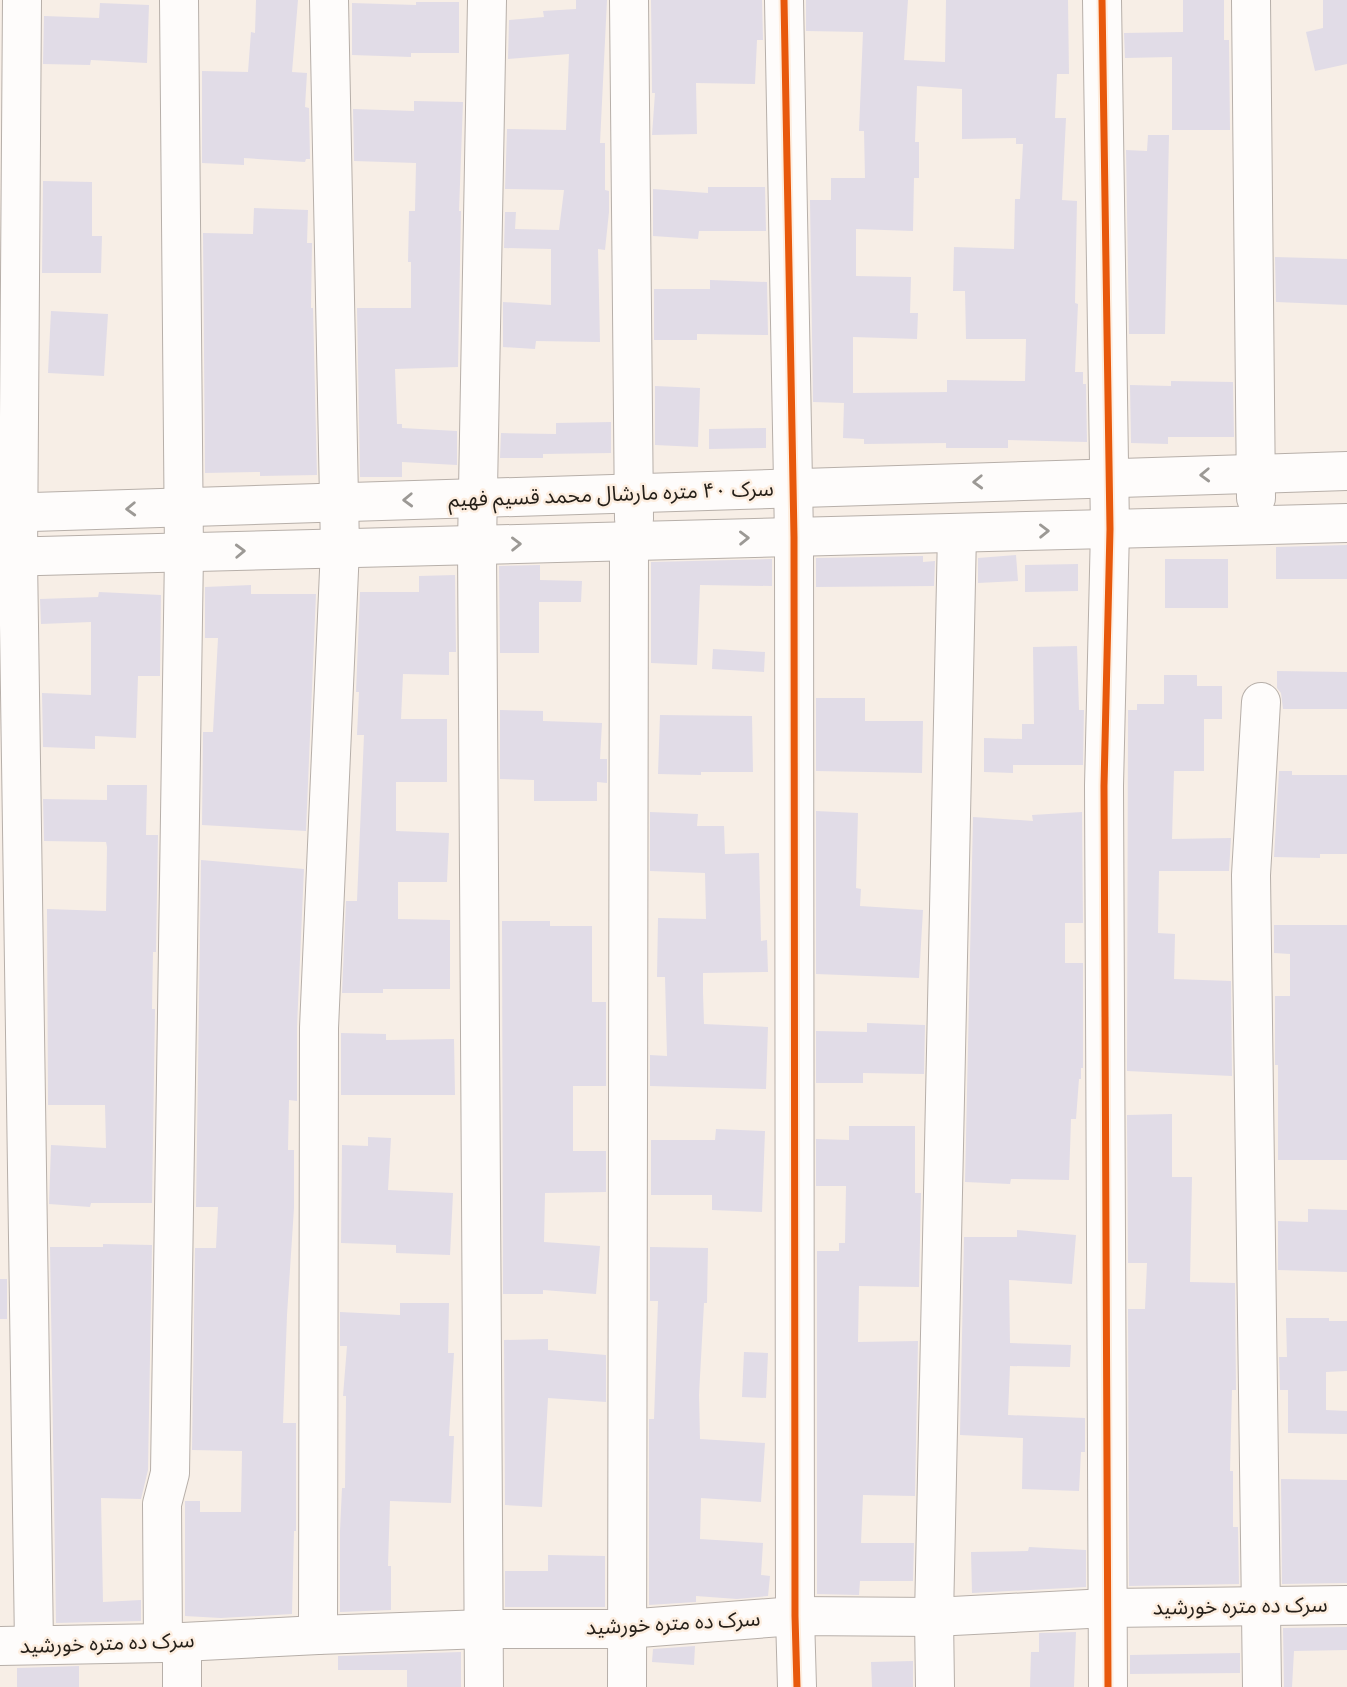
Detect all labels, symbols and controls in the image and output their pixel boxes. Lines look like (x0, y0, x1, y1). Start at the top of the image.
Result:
one-way arrow (1200, 468, 1211, 483)
one-way arrow (972, 475, 983, 490)
street label: سرک ۴۰ متره مارشال محمد قسیم فهیم (448, 476, 774, 515)
one-way arrow (402, 493, 413, 508)
one-way arrow (126, 501, 137, 516)
one-way arrow (1039, 523, 1050, 538)
one-way arrow (739, 530, 749, 546)
one-way arrow (511, 536, 522, 552)
one-way arrow (235, 543, 245, 559)
street label: سرک ده متره خورشید (1152, 1592, 1328, 1620)
street label: سرک ده متره خورشید (585, 1606, 761, 1640)
street label: سرک ده متره خورشید (19, 1628, 195, 1658)

